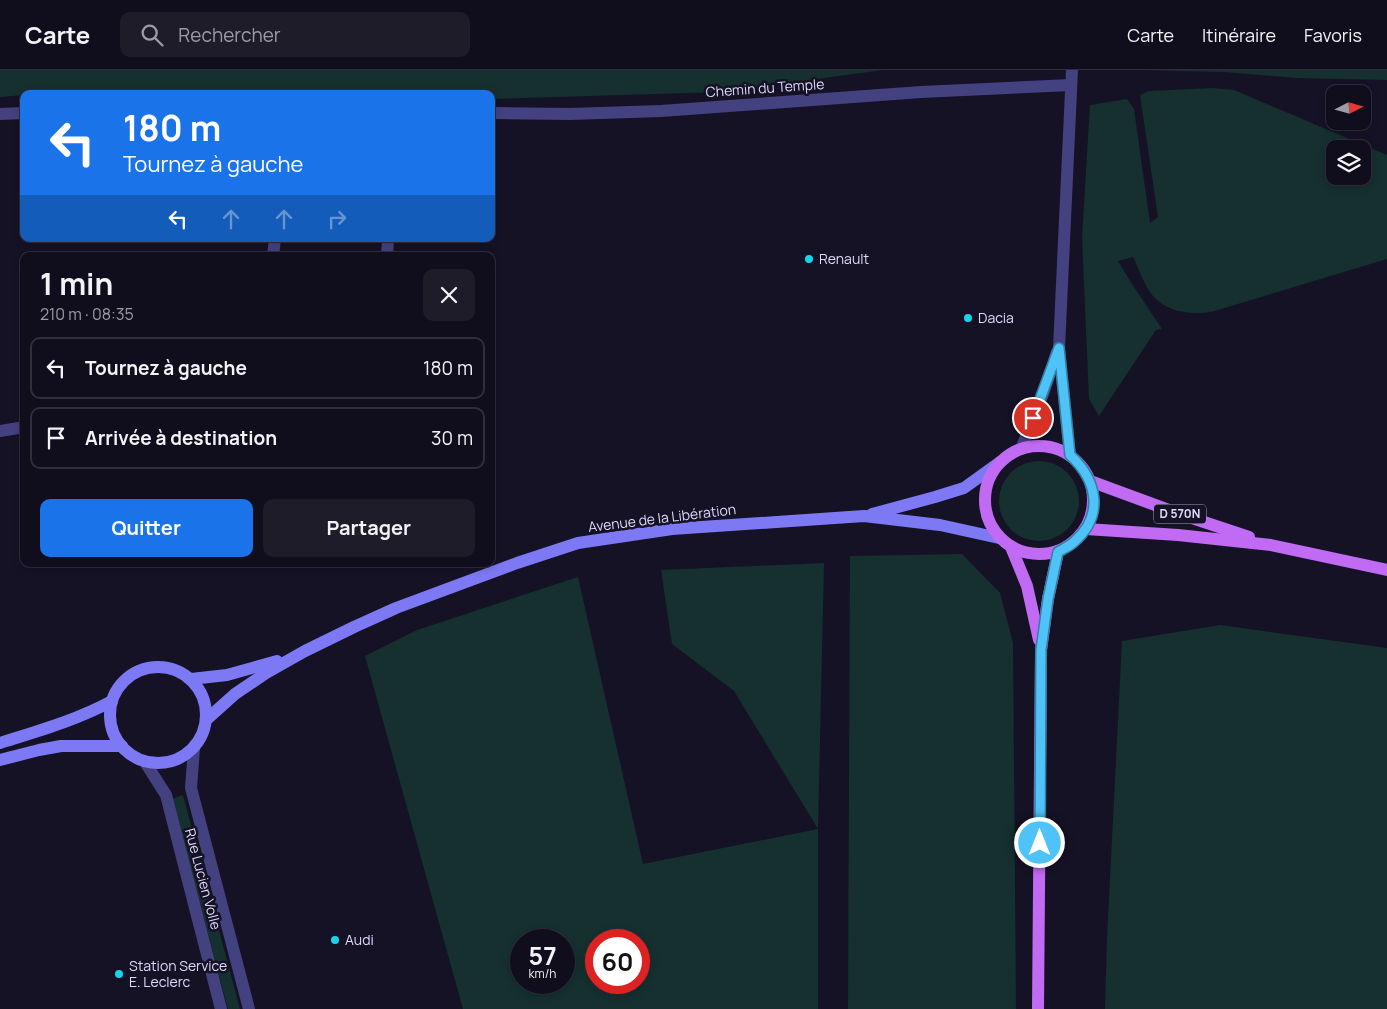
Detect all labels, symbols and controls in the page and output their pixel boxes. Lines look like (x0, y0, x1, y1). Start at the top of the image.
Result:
search box (120, 12, 470, 57)
text: Carte (25, 18, 90, 51)
icon: search (138, 21, 166, 49)
text: Rechercher (178, 22, 281, 48)
text: Carte (1127, 23, 1174, 47)
text: Itinéraire (1202, 23, 1276, 47)
text: Favoris (1304, 23, 1362, 47)
street label: Chemin du Temple (705, 74, 825, 101)
north arrow (1326, 85, 1371, 130)
map controls (1326, 85, 1371, 185)
text: 180 m (123, 104, 221, 152)
icon: left (40, 110, 105, 175)
button: layers (1326, 140, 1371, 185)
text: Tournez à gauche (123, 149, 303, 179)
icon: left (164, 205, 192, 233)
icon: ahead (217, 205, 245, 233)
icon: ahead (270, 205, 298, 233)
icon: right (323, 205, 351, 233)
place label: Renault (819, 249, 869, 268)
marker: Renault (803, 253, 815, 265)
text: 1 min (40, 263, 113, 304)
button: close (423, 269, 475, 321)
text: 210 m · 08:35 (40, 303, 134, 325)
place label: Dacia (978, 308, 1014, 327)
marker: Dacia (962, 312, 974, 324)
icon: left (42, 354, 70, 382)
text: Tournez à gauche (85, 355, 247, 381)
text: 180 m (423, 355, 473, 381)
pin (1012, 397, 1054, 439)
icon: arrive (1019, 404, 1047, 432)
icon: arrive (42, 424, 70, 452)
text: Arrivée à destination (85, 425, 277, 451)
text: 30 m (431, 425, 473, 451)
button: Quitter (40, 499, 253, 557)
button: Partager (263, 499, 475, 557)
street label: Avenue de la Libération (587, 499, 737, 536)
road number: D 570N (1154, 504, 1206, 524)
position arrow (1013, 816, 1065, 868)
street label: Rue Lucien Volle (181, 826, 226, 932)
speed limit sign: 60 (585, 929, 650, 994)
place label: Audi (345, 930, 374, 949)
marker: Audi (329, 934, 341, 946)
text: 57 (529, 938, 557, 973)
place label: Station Service E. Leclerc (129, 956, 227, 991)
text: km/h (529, 965, 556, 982)
marker: Station Service E. Leclerc (113, 968, 125, 980)

